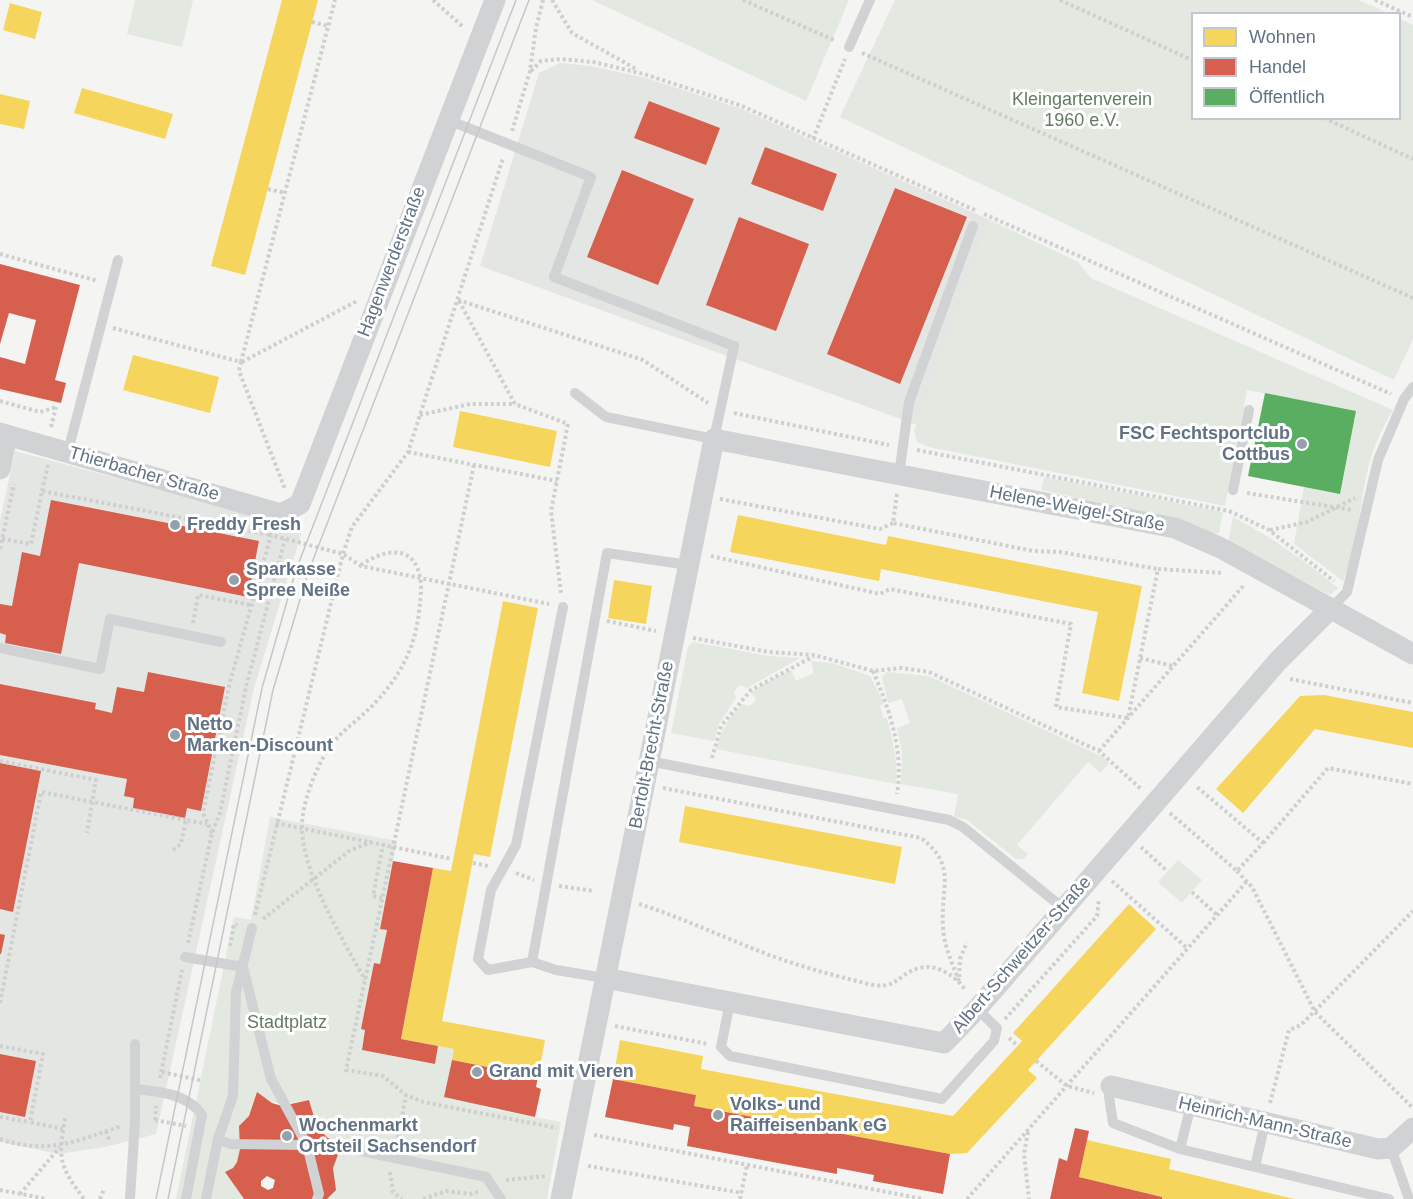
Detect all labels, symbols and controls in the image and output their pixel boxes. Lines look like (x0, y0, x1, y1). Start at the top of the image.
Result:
legend (1191, 12, 1401, 120)
text: Wohnen (1249, 27, 1316, 47)
text: Handel (1249, 57, 1306, 77)
text: Öffentlich (1249, 87, 1325, 107)
park label: Kleingartenverein 1960 e.V. (1012, 89, 1152, 132)
street label: Hagenwerderstraße (353, 184, 431, 340)
place label: FSC Fechtsportclub Cottbus (1119, 423, 1290, 466)
marker: FSC Fechtsportclub Cottbus (1295, 437, 1309, 451)
street label: Thierbacher Straße (66, 442, 222, 506)
street label: Helene-Weigel-Straße (988, 481, 1166, 537)
place label: Freddy Fresh (187, 514, 301, 536)
marker: Freddy Fresh (168, 518, 182, 532)
place label: Sparkasse Spree Neiße (246, 559, 350, 602)
marker: Sparkasse Spree Neiße (227, 573, 241, 587)
street label: Bertolt-Brecht-Straße (625, 659, 679, 831)
place label: Netto Marken-Discount (187, 714, 333, 756)
marker: Netto Marken-Discount (168, 728, 182, 742)
street label: Albert-Schweitzer-Straße (948, 872, 1096, 1038)
park label: Stadtplatz (247, 1012, 327, 1034)
place label: Grand mit Vieren (489, 1061, 634, 1083)
marker: Grand mit Vieren (470, 1065, 484, 1079)
street label: Heinrich-Mann-Straße (1176, 1093, 1354, 1153)
place label: Volks- und Raiffeisenbank eG (730, 1094, 887, 1136)
marker: Volks- und Raiffeisenbank eG (711, 1108, 725, 1122)
place label: Wochenmarkt Ortsteil Sachsendorf (299, 1115, 476, 1158)
marker: Wochenmarkt Ortsteil Sachsendorf (280, 1129, 294, 1143)

